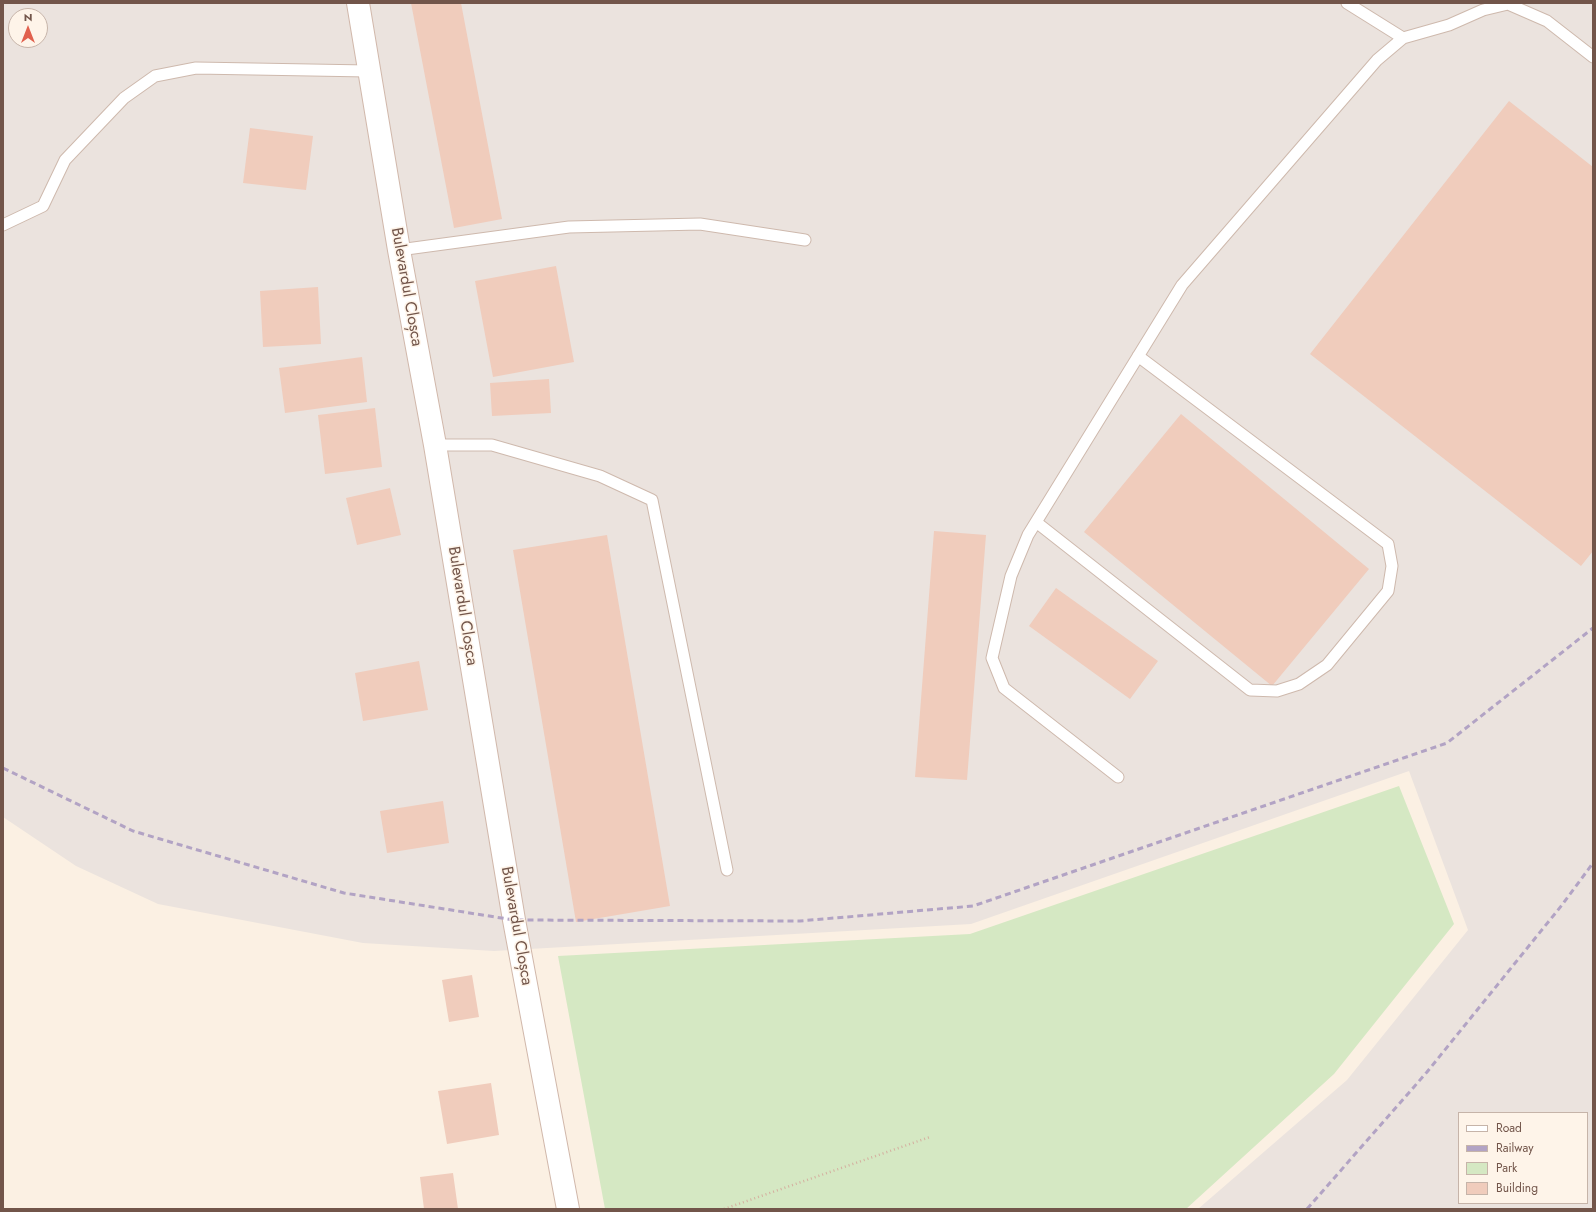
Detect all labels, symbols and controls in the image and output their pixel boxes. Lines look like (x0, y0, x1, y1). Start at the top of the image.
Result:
north arrow (8, 8, 48, 48)
text: N (24, 9, 32, 25)
street label: Bulevardul Cloșca (386, 226, 426, 348)
street label: Bulevardul Cloșca (443, 545, 481, 667)
street label: Bulevardul Cloșca (496, 865, 536, 987)
legend (1458, 1112, 1588, 1204)
text: Road (1496, 1119, 1522, 1137)
text: Railway (1496, 1139, 1534, 1157)
text: Park (1496, 1159, 1517, 1177)
text: Building (1496, 1179, 1538, 1197)

